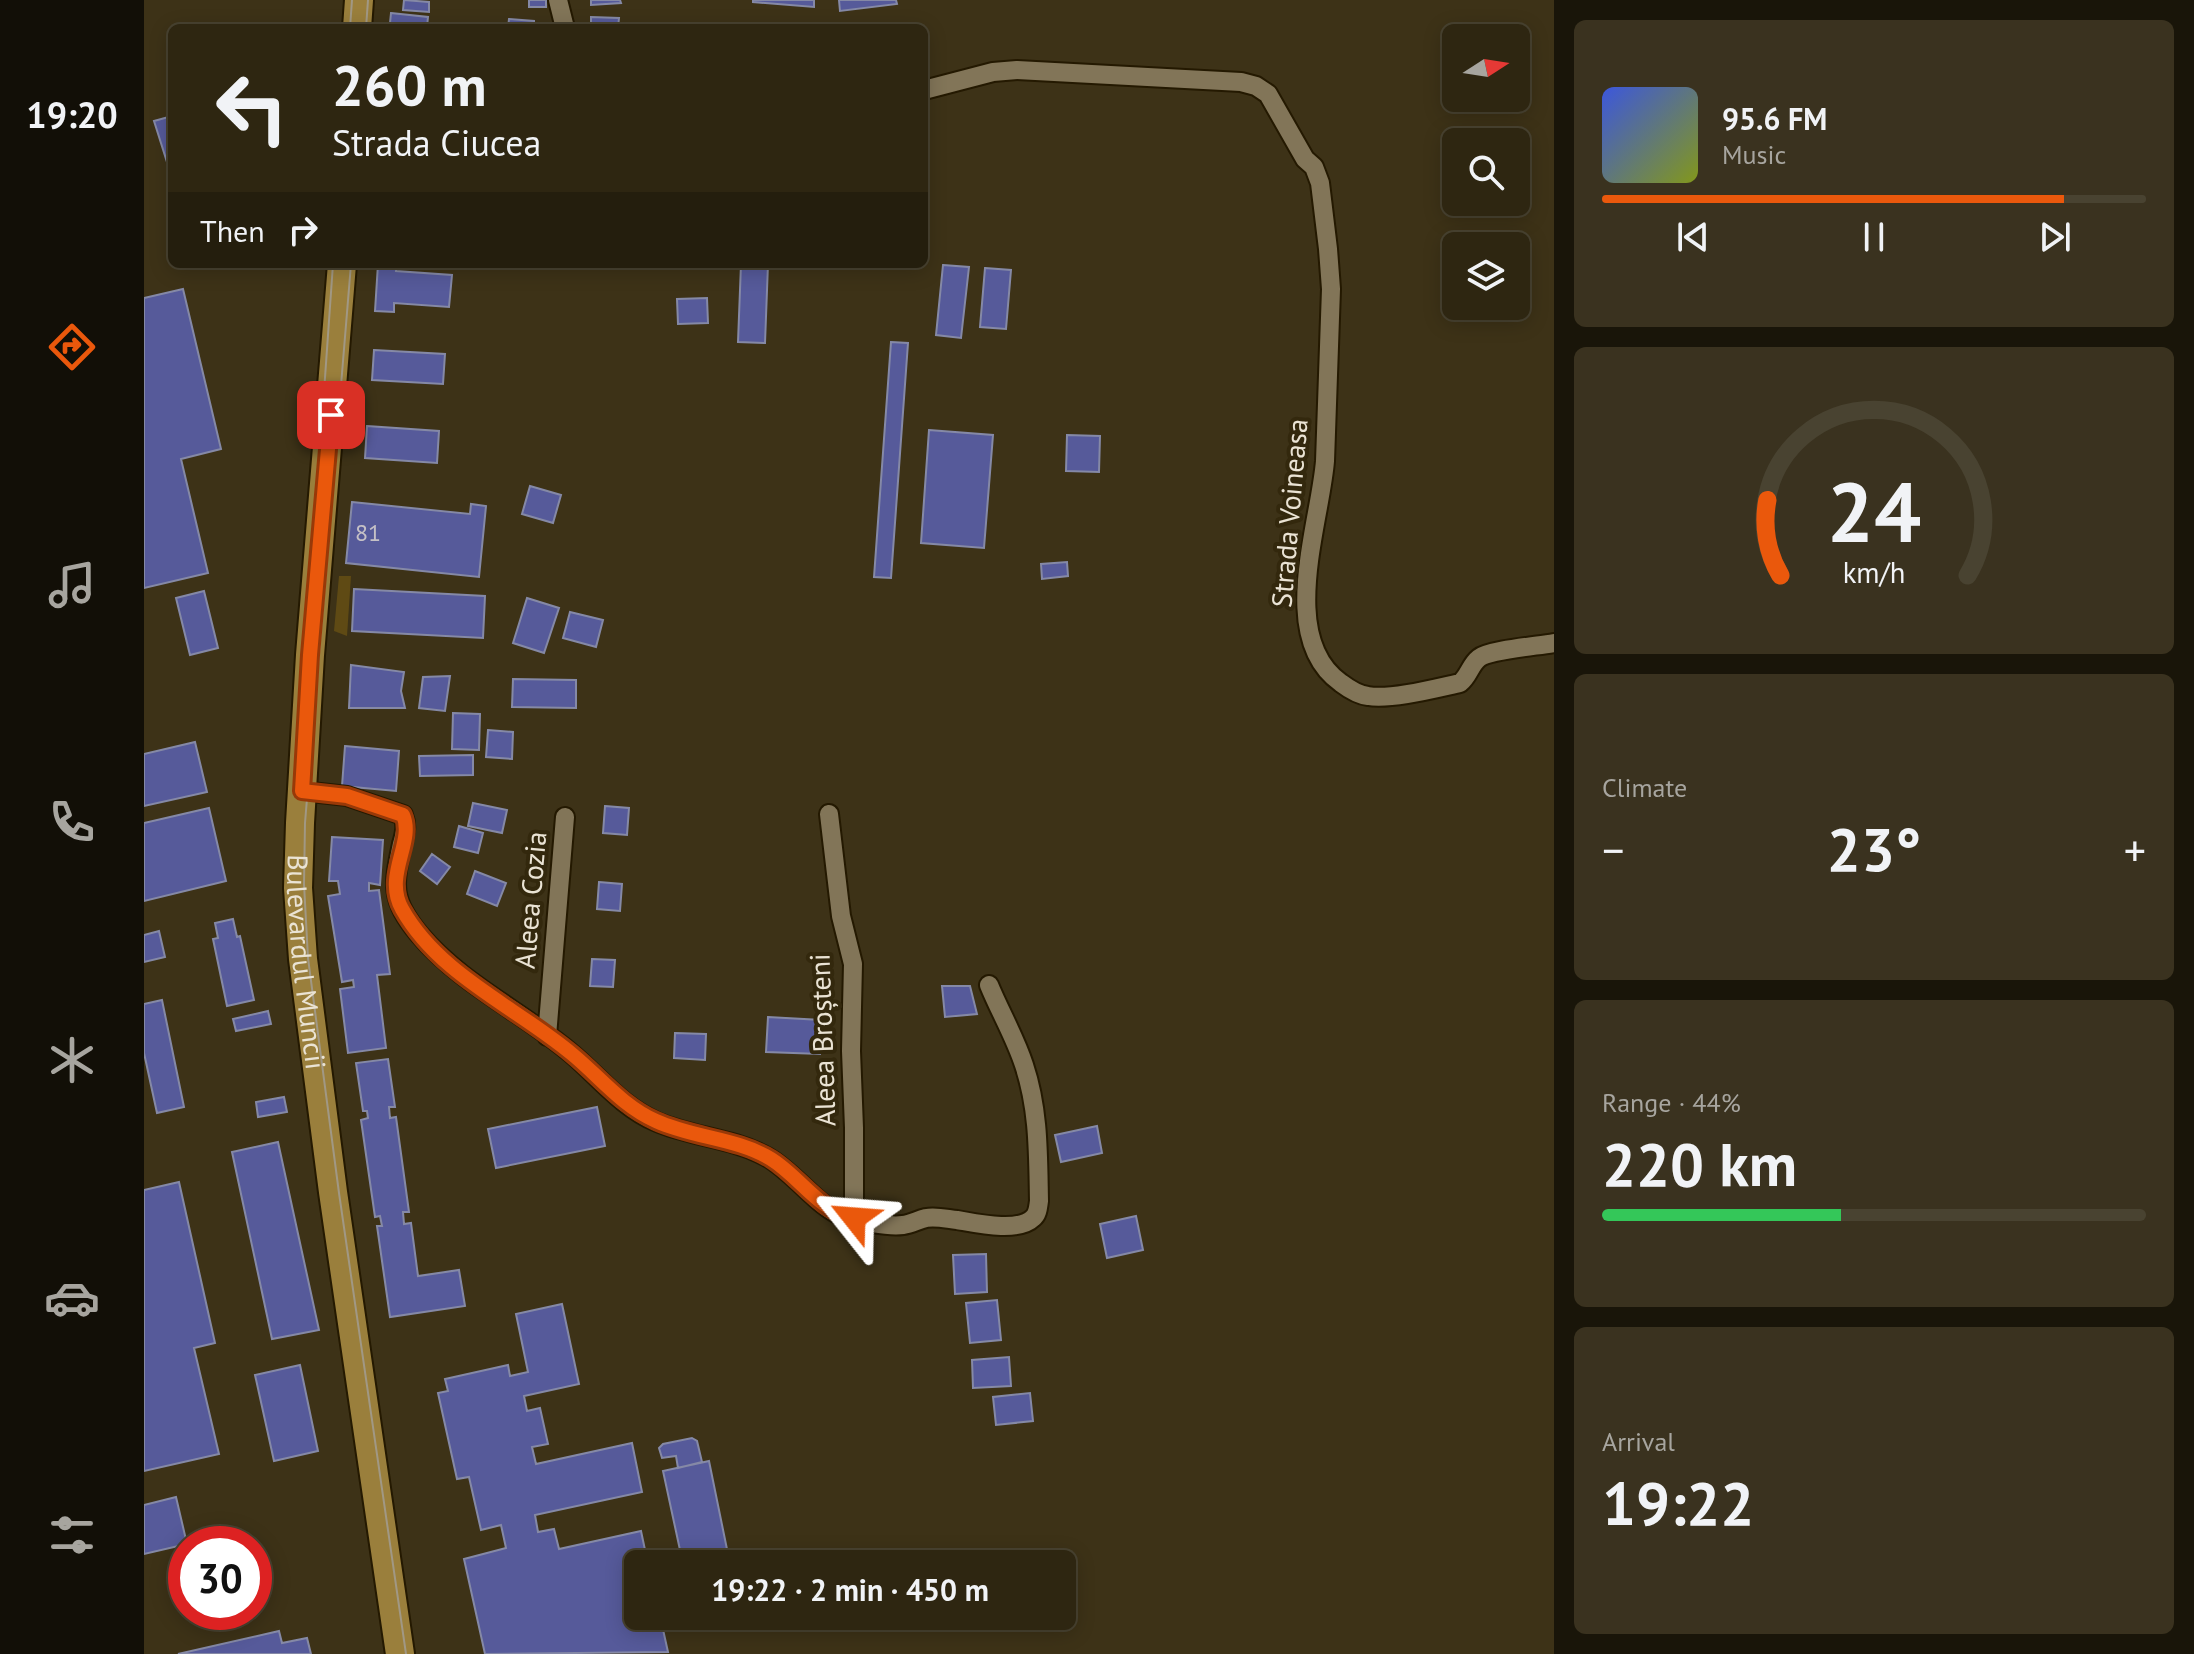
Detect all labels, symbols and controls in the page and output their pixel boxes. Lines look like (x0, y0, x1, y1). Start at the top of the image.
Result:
north arrow (1442, 24, 1530, 112)
map controls (1442, 24, 1530, 320)
text: 260 m (332, 49, 487, 121)
icon: left (200, 56, 304, 160)
text: 19:20 (26, 91, 118, 138)
text: 95.6 FM (1722, 99, 1827, 138)
text: Strada Ciucea (332, 119, 541, 166)
button: search (1442, 128, 1530, 216)
text: Music (1722, 138, 1786, 171)
icon: right (281, 208, 325, 252)
text: Then (200, 211, 265, 250)
icon: previous (1671, 215, 1715, 259)
icon: pause (1852, 215, 1896, 259)
icon: next (2033, 215, 2077, 259)
button: layers (1442, 232, 1530, 320)
icon: directions (44, 319, 100, 375)
pin (297, 381, 365, 449)
icon: arrive (309, 393, 353, 437)
street label: Strada Voineasa (1262, 417, 1316, 609)
text: 24 (1827, 457, 1921, 565)
house number: 81 (355, 517, 381, 548)
text: km/h (1843, 554, 1905, 591)
icon: music (44, 557, 100, 613)
text: Climate (1602, 771, 1687, 804)
icon: phone (44, 794, 100, 850)
text: 23° (1827, 810, 1921, 888)
text: − (1602, 821, 1624, 878)
text: + (2124, 821, 2146, 878)
street label: Aleea Cozia (506, 830, 554, 970)
street label: Bulevardul Muncii (279, 854, 336, 1072)
street label: Aleea Broșteni (800, 953, 844, 1127)
icon: climate (44, 1032, 100, 1088)
text: Range · 44% (1602, 1086, 1741, 1119)
text: 220 km (1602, 1125, 1797, 1203)
position arrow (812, 1176, 896, 1260)
icon: car (44, 1270, 100, 1326)
text: Arrival (1602, 1425, 1675, 1458)
text: 19:22 (1602, 1464, 1754, 1542)
icon: filters (44, 1507, 100, 1563)
speed limit sign: 30 (168, 1526, 272, 1630)
text: 19:22 · 2 min · 450 m (711, 1570, 989, 1609)

